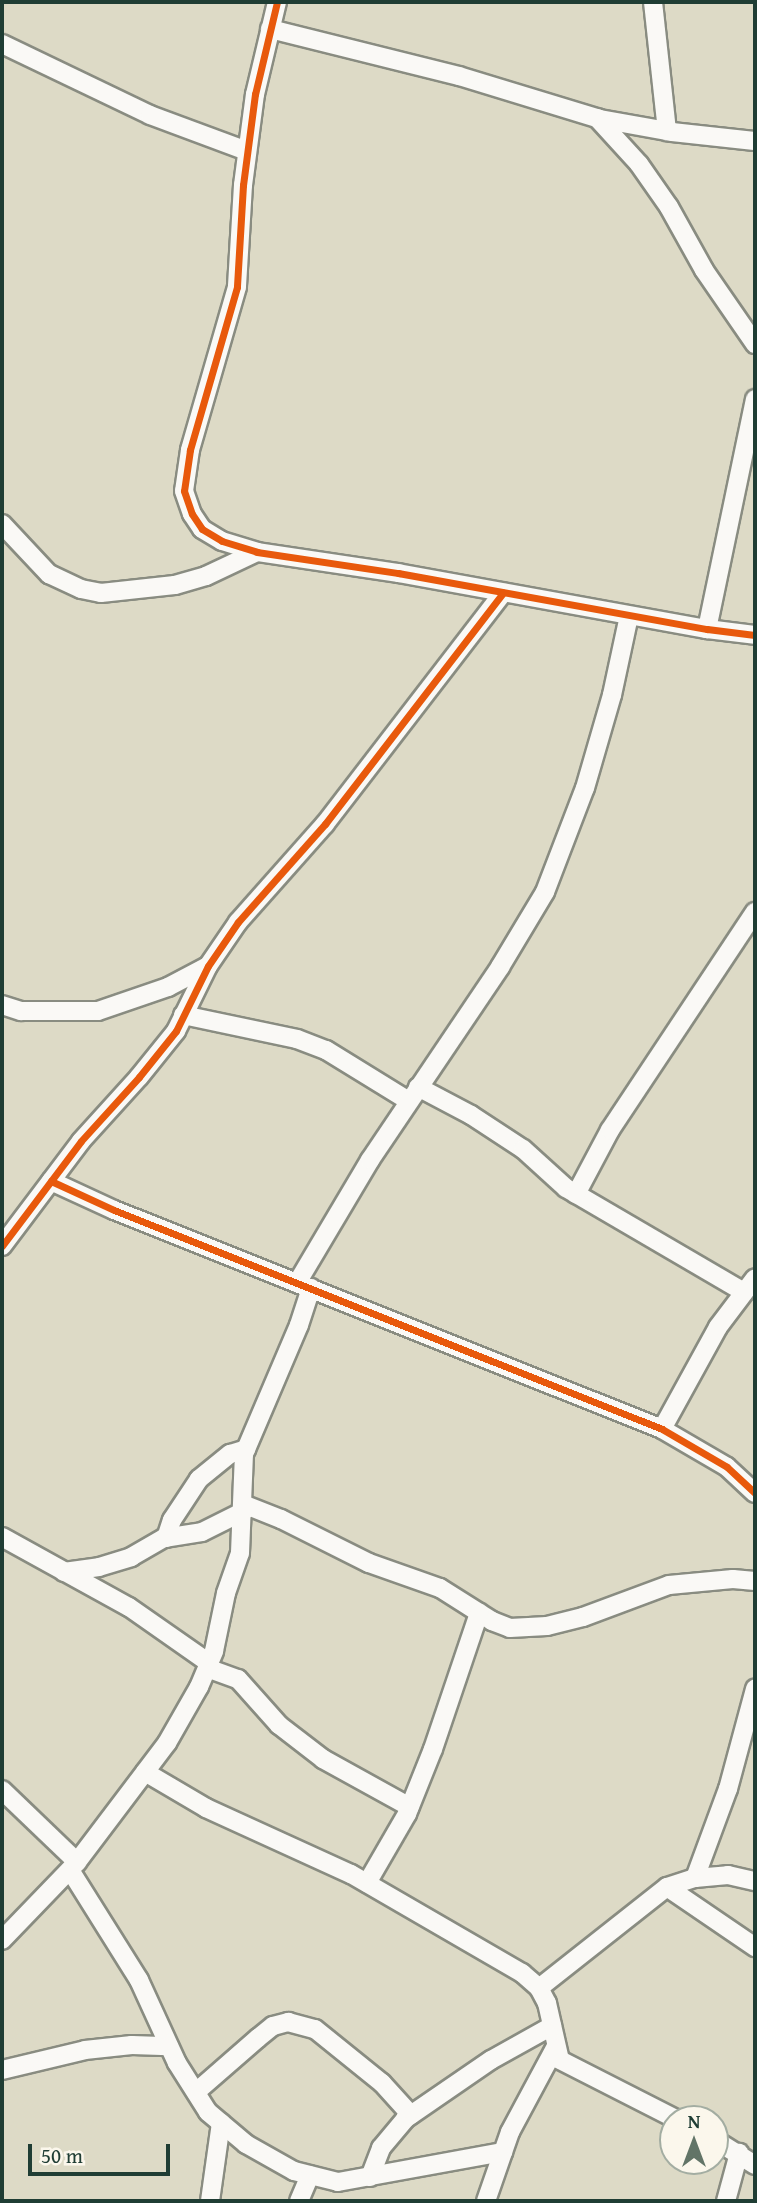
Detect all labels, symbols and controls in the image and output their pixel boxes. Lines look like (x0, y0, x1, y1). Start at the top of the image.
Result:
north arrow (659, 2105, 729, 2175)
text: N (688, 2107, 700, 2135)
scale bar (32, 2130, 173, 2174)
text: 50 m (41, 2140, 83, 2171)

